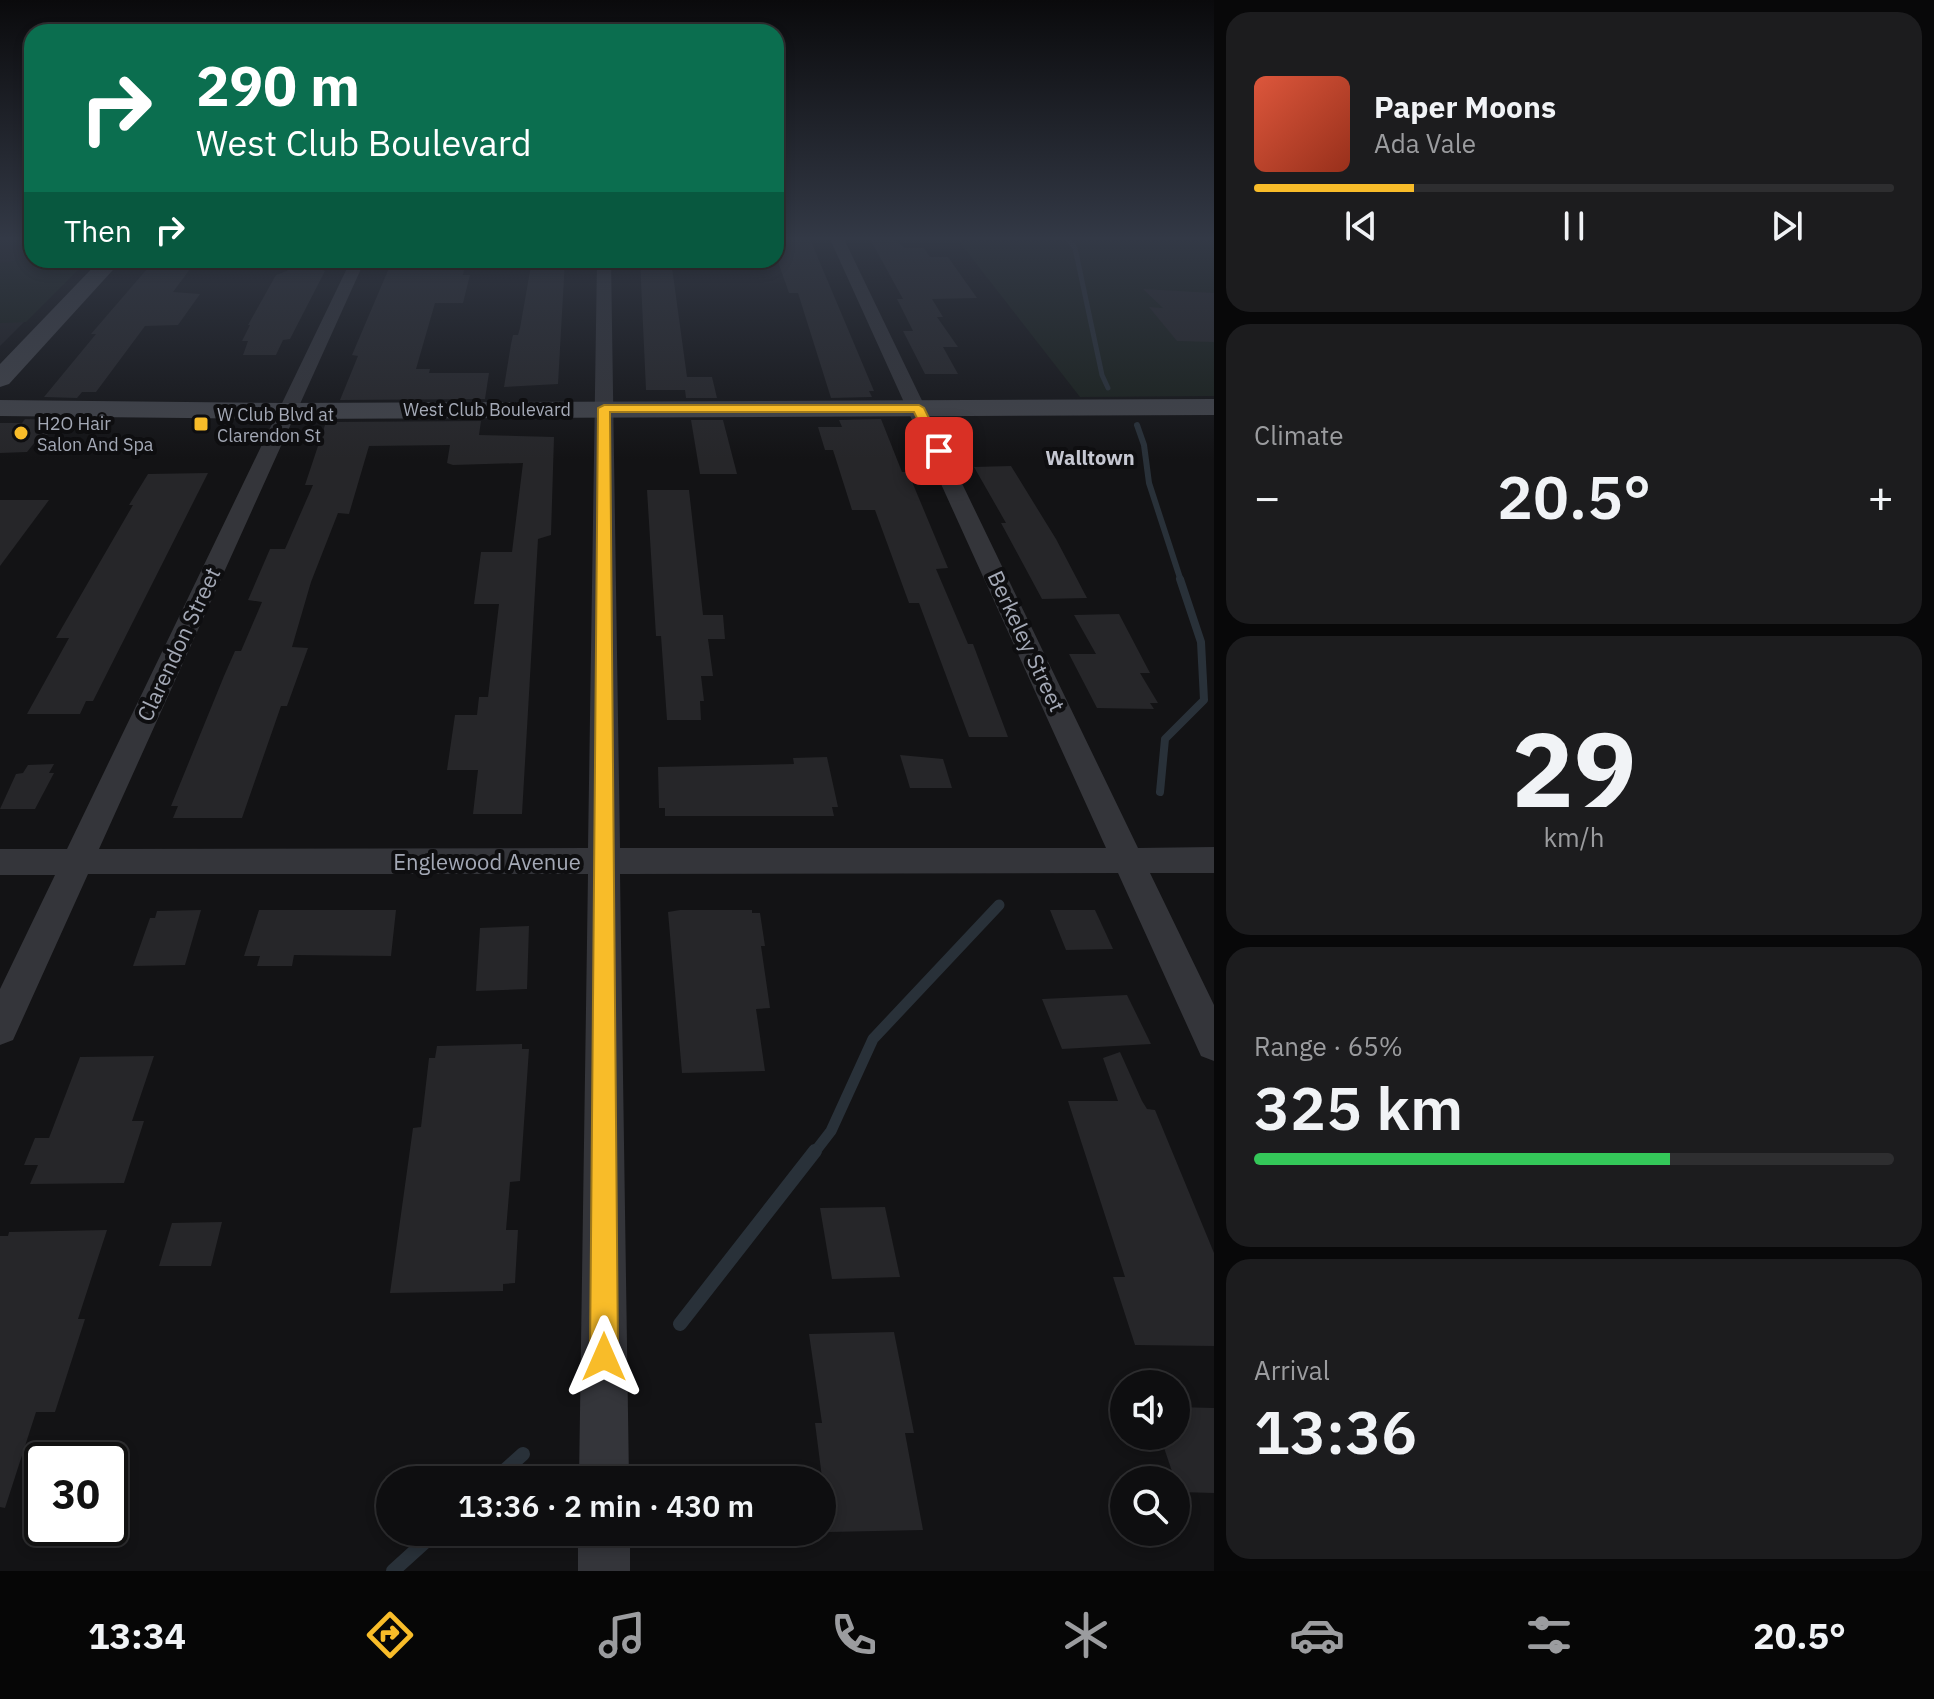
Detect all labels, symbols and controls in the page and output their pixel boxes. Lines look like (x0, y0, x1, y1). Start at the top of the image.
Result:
text: 290 m (196, 49, 360, 121)
icon: right (64, 56, 168, 160)
text: Paper Moons (1374, 87, 1556, 126)
text: West Club Boulevard (196, 119, 532, 166)
text: Ada Vale (1374, 126, 1476, 160)
icon: previous (1339, 204, 1383, 248)
icon: pause (1552, 204, 1596, 248)
icon: next (1765, 204, 1809, 248)
icon: right (148, 208, 192, 252)
text: Then (64, 211, 132, 250)
street label: West Club Boulevard (403, 398, 571, 421)
place label: W Club Blvd at Clarendon St (217, 403, 334, 447)
place label: H2O Hair Salon And Spa (37, 412, 154, 456)
marker: W Club Blvd at Clarendon St (192, 415, 210, 433)
pin (905, 417, 973, 485)
text: Climate (1254, 418, 1344, 452)
marker: H2O Hair Salon And Spa (12, 424, 30, 442)
icon: arrive (917, 429, 961, 473)
district label: Walltown (1045, 444, 1135, 471)
text: 20.5° (1497, 457, 1651, 536)
text: − (1254, 468, 1280, 525)
text: + (1868, 468, 1894, 525)
street label: Clarendon Street (130, 562, 226, 726)
street label: Berkeley Street (982, 566, 1072, 716)
text: 29 (1512, 700, 1636, 836)
text: km/h (1543, 820, 1605, 854)
street label: Englewood Avenue (393, 847, 581, 876)
text: Range · 65% (1254, 1029, 1403, 1063)
text: 325 km (1254, 1068, 1463, 1147)
position arrow (562, 1315, 646, 1399)
text: Arrival (1254, 1353, 1330, 1387)
map controls (1110, 1370, 1190, 1546)
button: sound (1110, 1370, 1190, 1450)
text: 13:36 (1254, 1392, 1417, 1471)
speed limit sign: 30 (24, 1442, 128, 1546)
button: search (1110, 1466, 1190, 1546)
text: 13:36 · 2 min · 430 m (458, 1486, 754, 1525)
icon: directions (362, 1607, 418, 1663)
icon: music (594, 1607, 650, 1663)
icon: phone (826, 1607, 882, 1663)
icon: climate (1058, 1607, 1114, 1663)
icon: car (1289, 1607, 1345, 1663)
icon: filters (1521, 1607, 1577, 1663)
text: 13:34 (88, 1612, 186, 1659)
text: 20.5° (1753, 1612, 1846, 1659)

